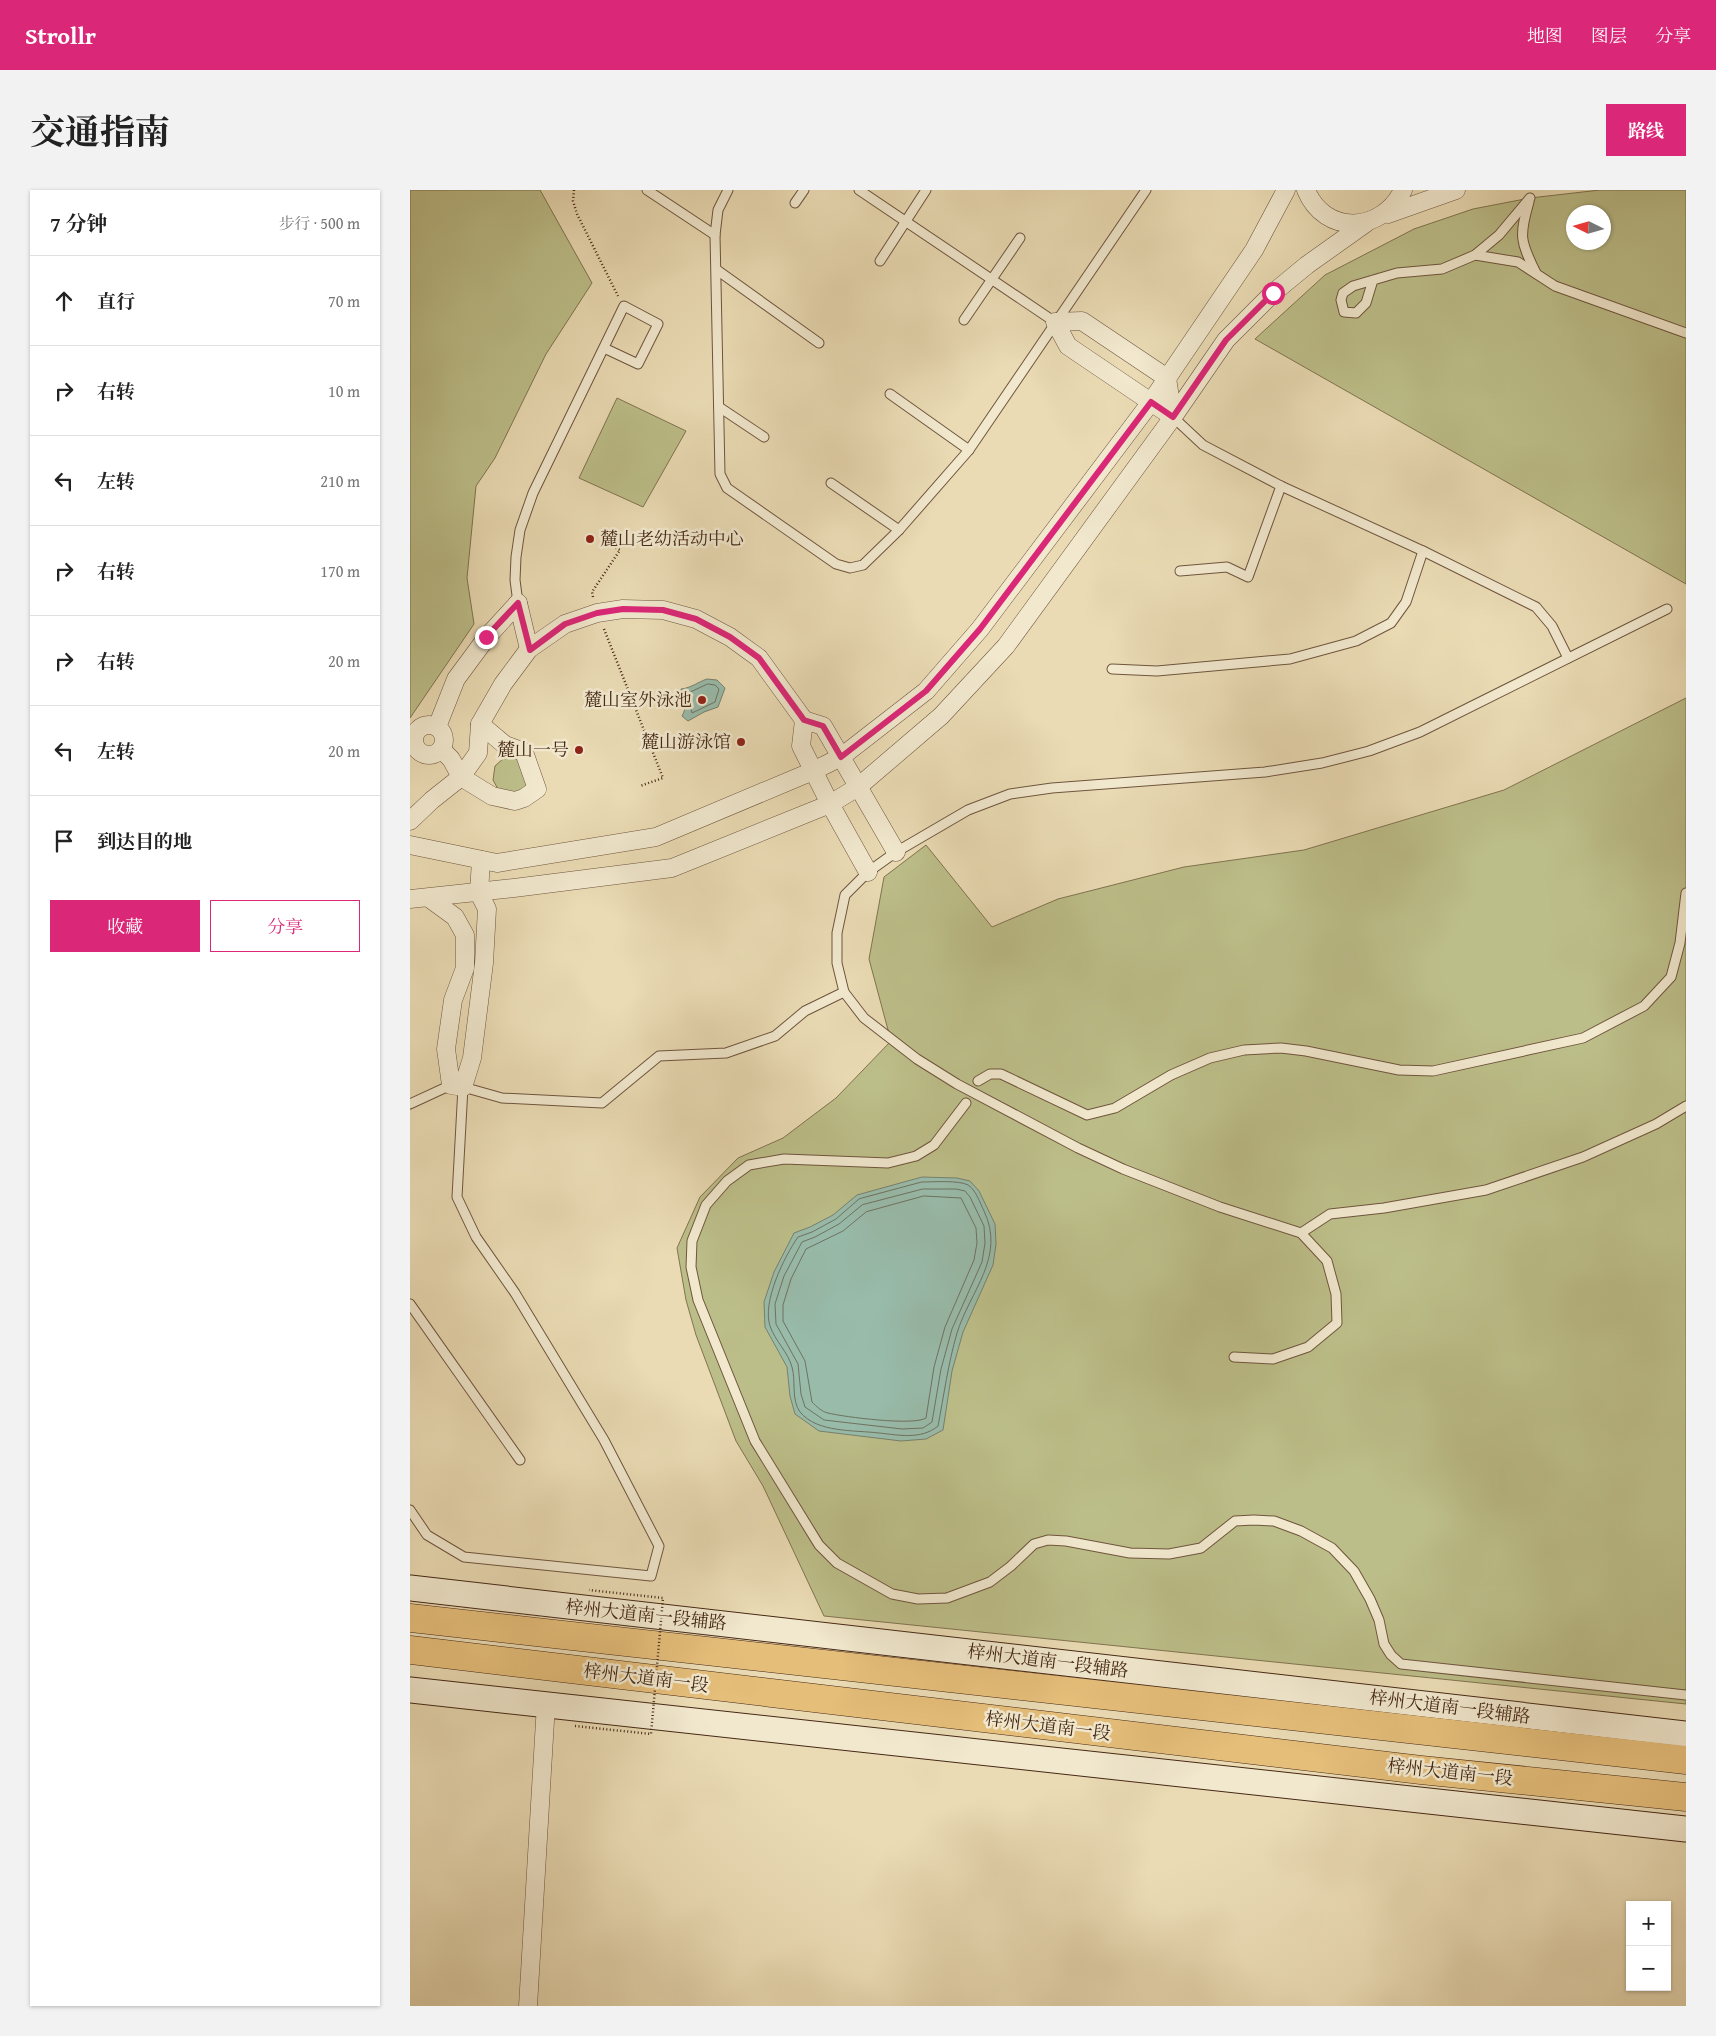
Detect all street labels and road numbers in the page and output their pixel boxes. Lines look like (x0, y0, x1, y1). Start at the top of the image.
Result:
street label: 梓州大道南一段辅路 (564, 1593, 728, 1636)
street label: 梓州大道南一段辅路 (966, 1637, 1130, 1684)
street label: 梓州大道南一段 (582, 1656, 710, 1699)
street label: 梓州大道南一段辅路 (1368, 1683, 1532, 1730)
street label: 梓州大道南一段 (984, 1704, 1112, 1747)
street label: 梓州大道南一段 (1386, 1751, 1514, 1792)

